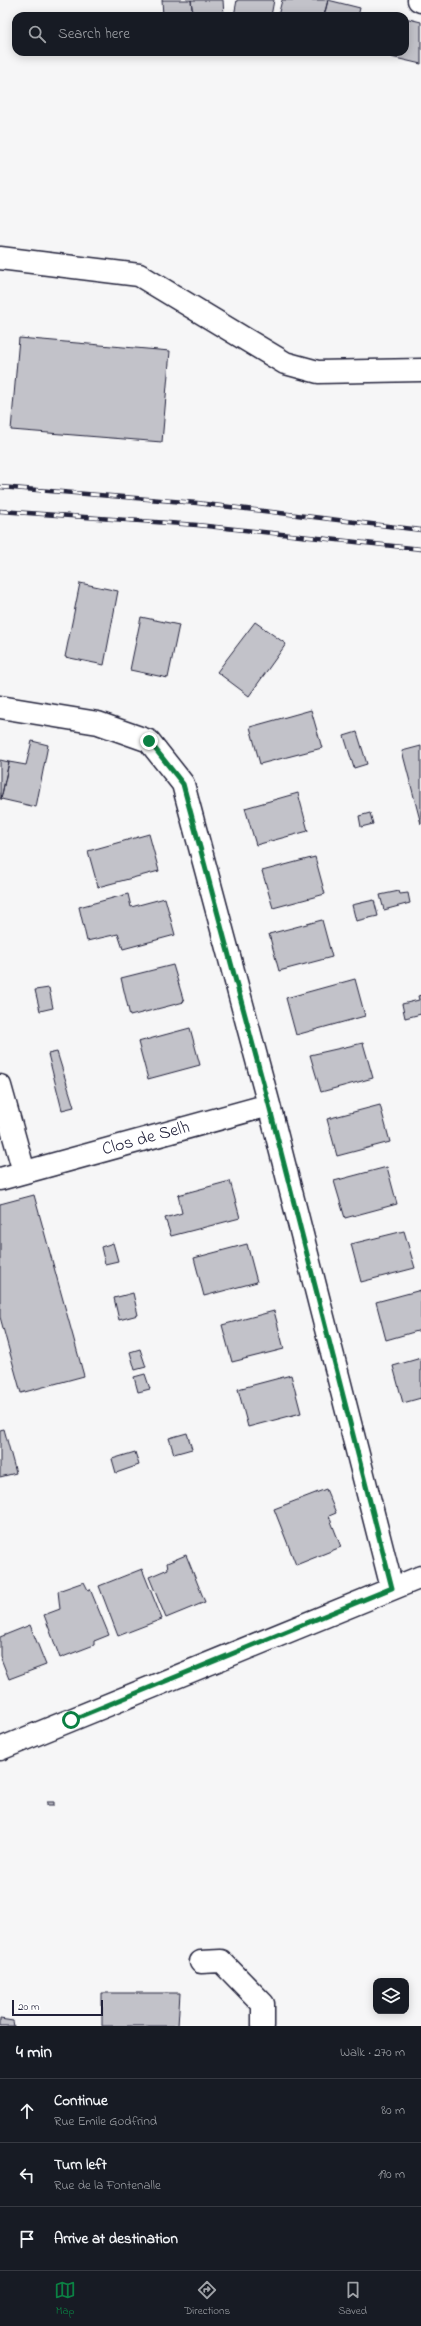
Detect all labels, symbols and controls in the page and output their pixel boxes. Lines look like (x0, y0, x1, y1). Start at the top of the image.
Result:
search box (12, 12, 409, 56)
icon: search (26, 23, 48, 45)
text: Search here (58, 23, 130, 45)
route end (140, 732, 158, 750)
street label: Clos de Selh (99, 1115, 193, 1163)
route start (62, 1711, 80, 1729)
map controls (373, 1978, 409, 2014)
button: layers (373, 1978, 409, 2014)
scale bar (12, 1998, 103, 2017)
text: 20 m (18, 1999, 40, 2015)
text: 4 min (16, 2040, 52, 2065)
text: Walk · 270 m (340, 2043, 405, 2062)
text: Continue (54, 2090, 108, 2112)
icon: ahead (16, 2100, 38, 2122)
text: 80 m (381, 2101, 405, 2120)
text: Rue Emile Godfrind (54, 2112, 157, 2131)
text: Turn left (54, 2154, 107, 2176)
icon: left (16, 2164, 38, 2186)
text: 190 m (378, 2165, 405, 2184)
text: Rue de la Fontenalle (54, 2176, 161, 2195)
icon: arrive (16, 2228, 38, 2250)
text: Arrive at destination (54, 2228, 178, 2250)
tab: Map (54, 2279, 76, 2319)
tab: Directions (184, 2279, 230, 2319)
tab: Saved (338, 2279, 367, 2319)

